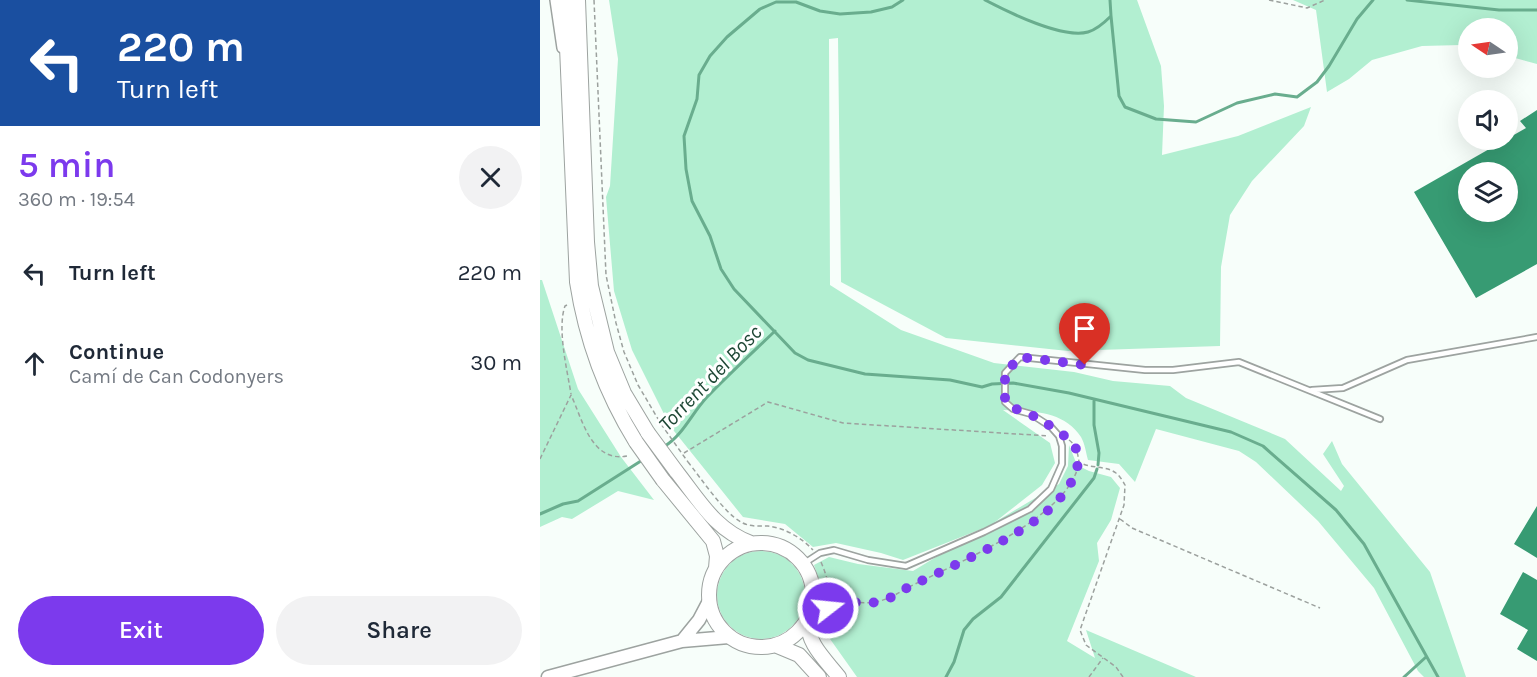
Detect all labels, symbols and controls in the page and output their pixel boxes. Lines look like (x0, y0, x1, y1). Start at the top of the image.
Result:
north arrow (1458, 18, 1518, 78)
map controls (1458, 18, 1518, 222)
text: 220 m (117, 22, 245, 72)
icon: left (18, 24, 96, 102)
text: Turn left (117, 73, 218, 105)
button: sound (1458, 90, 1518, 150)
text: 5 min (18, 144, 116, 186)
button: close (459, 146, 522, 209)
button: layers (1458, 162, 1518, 222)
text: 360 m · 19:54 (18, 188, 135, 211)
icon: left (18, 257, 51, 290)
text: Turn left (69, 260, 156, 286)
text: 220 m (458, 260, 522, 286)
pin (1059, 303, 1110, 365)
icon: arrive (1068, 312, 1101, 345)
water label: Torrent del Bosc (653, 320, 767, 436)
text: Continue (69, 339, 164, 365)
icon: ahead (18, 347, 51, 380)
text: 30 m (470, 350, 522, 376)
text: Camí de Can Codonyers (69, 365, 284, 388)
position arrow (796, 576, 860, 640)
button: Exit (18, 596, 264, 665)
button: Share (276, 596, 522, 665)

